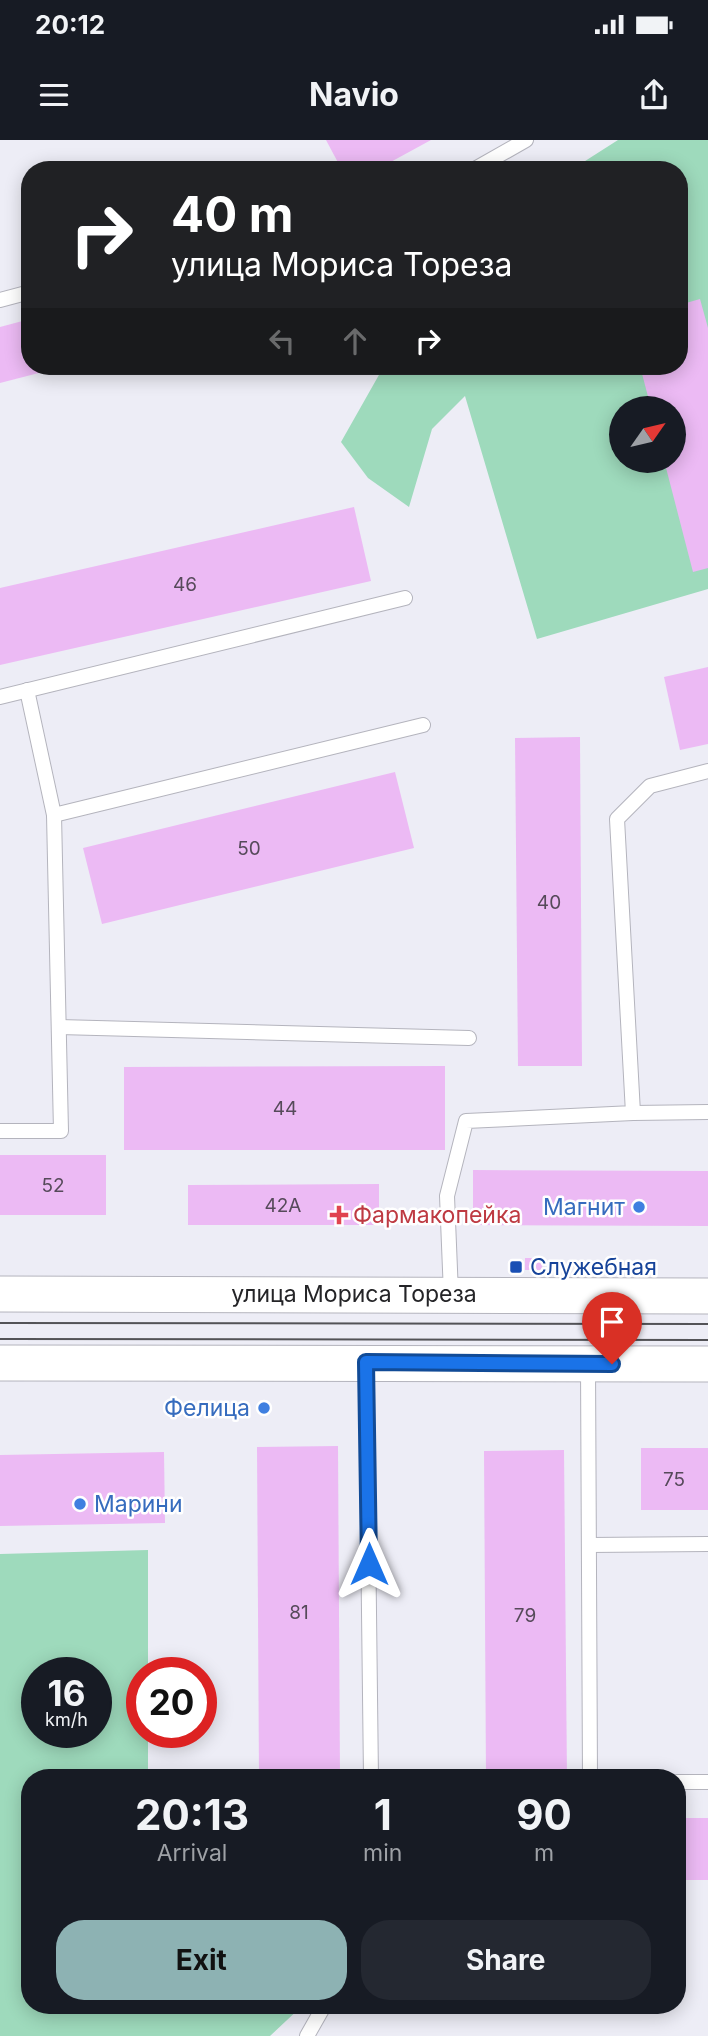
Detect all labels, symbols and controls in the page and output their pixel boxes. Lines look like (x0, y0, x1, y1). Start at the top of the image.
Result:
text: 20:12 (35, 9, 105, 40)
text: Navio (309, 75, 399, 114)
icon: menu (35, 76, 73, 114)
icon: share (635, 76, 673, 114)
text: 40 m (171, 185, 294, 244)
icon: right (56, 189, 147, 280)
text: улица Мориса Тореза (171, 245, 512, 284)
icon: left (263, 322, 301, 360)
icon: ahead (336, 322, 374, 360)
icon: right (409, 322, 447, 360)
north arrow (609, 396, 686, 472)
map controls (609, 396, 686, 473)
house number: 46 (173, 573, 197, 596)
house number: 50 (237, 837, 261, 860)
house number: 40 (537, 891, 561, 914)
house number: 44 (273, 1097, 297, 1120)
house number: 52 (41, 1174, 65, 1197)
place label: Магнит (543, 1193, 625, 1221)
house number: 42А (265, 1194, 301, 1217)
marker: Магнит (631, 1199, 647, 1215)
place label: Фармакопейка (353, 1201, 521, 1229)
marker: Фармакопейка (331, 1207, 347, 1223)
place label: Служебная (530, 1253, 657, 1281)
marker: Служебная (508, 1259, 524, 1275)
street label: улица Мориса Тореза (231, 1280, 477, 1308)
pin (582, 1292, 642, 1364)
icon: arrive (593, 1303, 631, 1341)
place label: Фелица (164, 1394, 250, 1422)
marker: Фелица (256, 1400, 272, 1416)
house number: 75 (663, 1468, 685, 1491)
place label: Марини (94, 1490, 183, 1518)
marker: Марини (72, 1496, 88, 1512)
position arrow (332, 1527, 406, 1601)
house number: 81 (289, 1601, 309, 1624)
house number: 79 (514, 1604, 536, 1627)
speed limit sign: 20 (126, 1657, 217, 1748)
text: 16 (48, 1672, 85, 1714)
text: km/h (45, 1709, 88, 1730)
text: 20:13 (135, 1789, 249, 1840)
text: 1 (374, 1789, 392, 1840)
text: 90 (516, 1789, 572, 1840)
text: Arrival (157, 1839, 227, 1867)
text: min (363, 1839, 402, 1867)
text: m (534, 1839, 554, 1867)
button: Exit (56, 1920, 347, 2000)
button: Share (361, 1920, 651, 2000)

